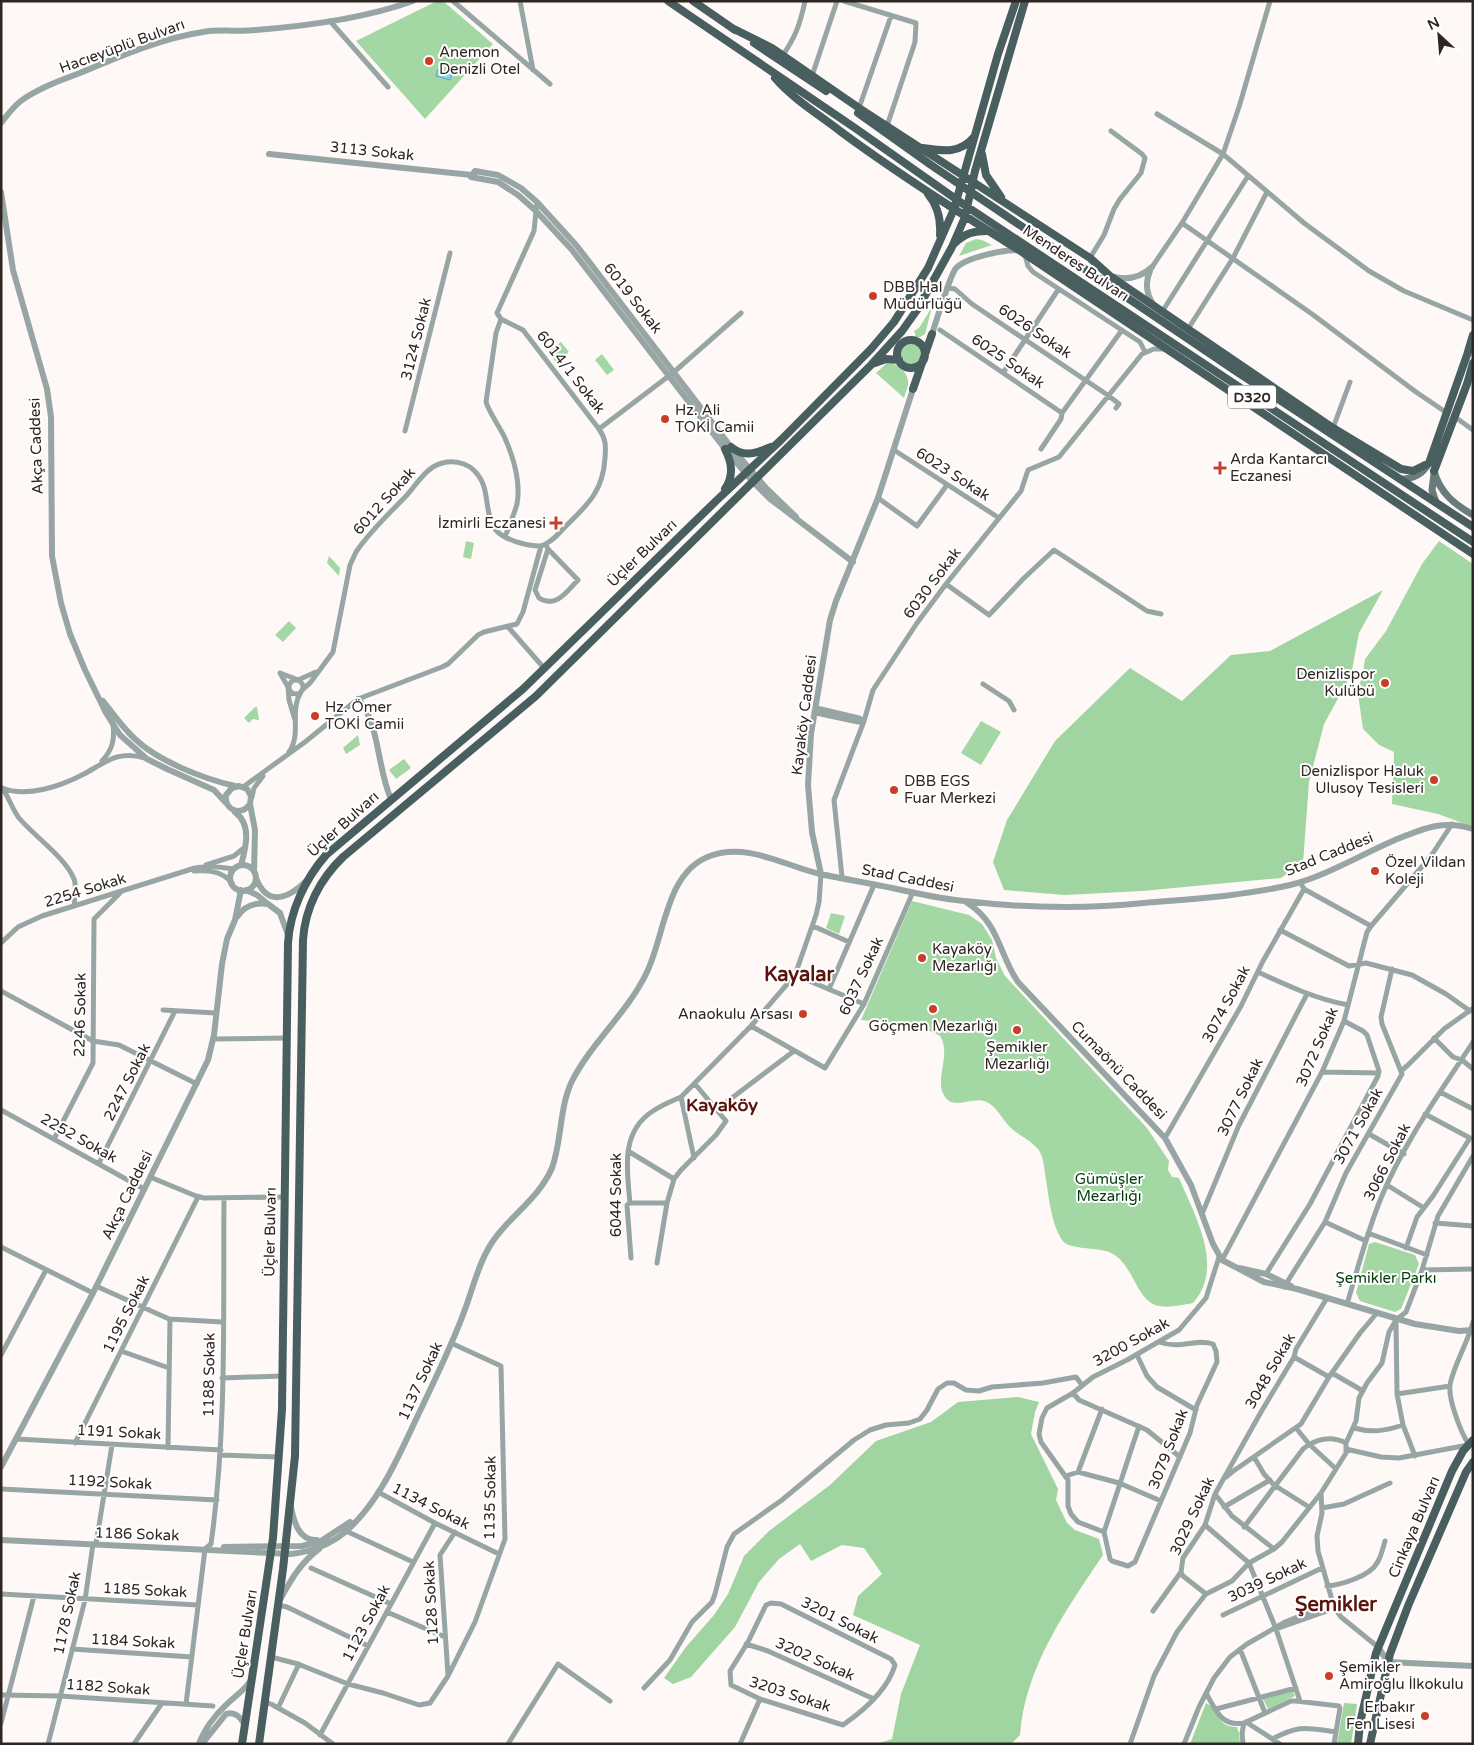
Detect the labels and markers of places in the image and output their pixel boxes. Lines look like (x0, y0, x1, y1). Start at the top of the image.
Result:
place label: Anemon Denizli Otel (439, 43, 520, 78)
marker: Anemon Denizli Otel (423, 55, 435, 67)
place label: DBB Hal Müdürlüğü (883, 278, 962, 313)
marker: DBB Hal Müdürlüğü (867, 290, 879, 302)
place label: Hz. Ali TOKİ Camii (675, 401, 754, 436)
marker: Hz. Ali TOKİ Camii (659, 413, 671, 425)
place label: Arda Kantarcı Eczanesi (1230, 450, 1327, 485)
marker: Arda Kantarcı Eczanesi (1214, 462, 1226, 474)
place label: İzmirli Eczanesi (438, 514, 546, 532)
marker: İzmirli Eczanesi (550, 517, 562, 529)
place label: Denizlispor Kulübü (1296, 665, 1375, 700)
marker: Denizlispor Kulübü (1379, 677, 1391, 689)
place label: Hz. Ömer TOKİ Camii (325, 698, 404, 733)
marker: Hz. Ömer TOKİ Camii (309, 710, 321, 722)
place label: Denizlispor Haluk Ulusoy Tesisleri (1300, 762, 1424, 797)
place label: DBB EGS Fuar Merkezi (904, 772, 996, 807)
marker: Denizlispor Haluk Ulusoy Tesisleri (1428, 774, 1440, 786)
marker: DBB EGS Fuar Merkezi (888, 784, 900, 796)
place label: Özel Vildan Koleji (1385, 853, 1466, 888)
marker: Özel Vildan Koleji (1369, 865, 1381, 877)
place label: Kayaköy Mezarlığı (932, 940, 997, 975)
marker: Kayaköy Mezarlığı (916, 952, 928, 964)
marker: Göçmen Mezarlığı (927, 1003, 939, 1015)
place label: Anaokulu Arsası (678, 1005, 793, 1023)
marker: Anaokulu Arsası (797, 1008, 809, 1020)
place label: Göçmen Mezarlığı (869, 1017, 997, 1035)
marker: Şemikler Mezarlığı (1011, 1024, 1023, 1036)
place label: Şemikler Mezarlığı (984, 1038, 1050, 1073)
place label: Şemikler Amiroğlu İlkokulu (1339, 1658, 1464, 1693)
marker: Şemikler Amiroğlu İlkokulu (1323, 1670, 1335, 1682)
place label: Erbakır Fen Lisesi (1346, 1698, 1415, 1733)
marker: Erbakır Fen Lisesi (1419, 1710, 1431, 1722)

